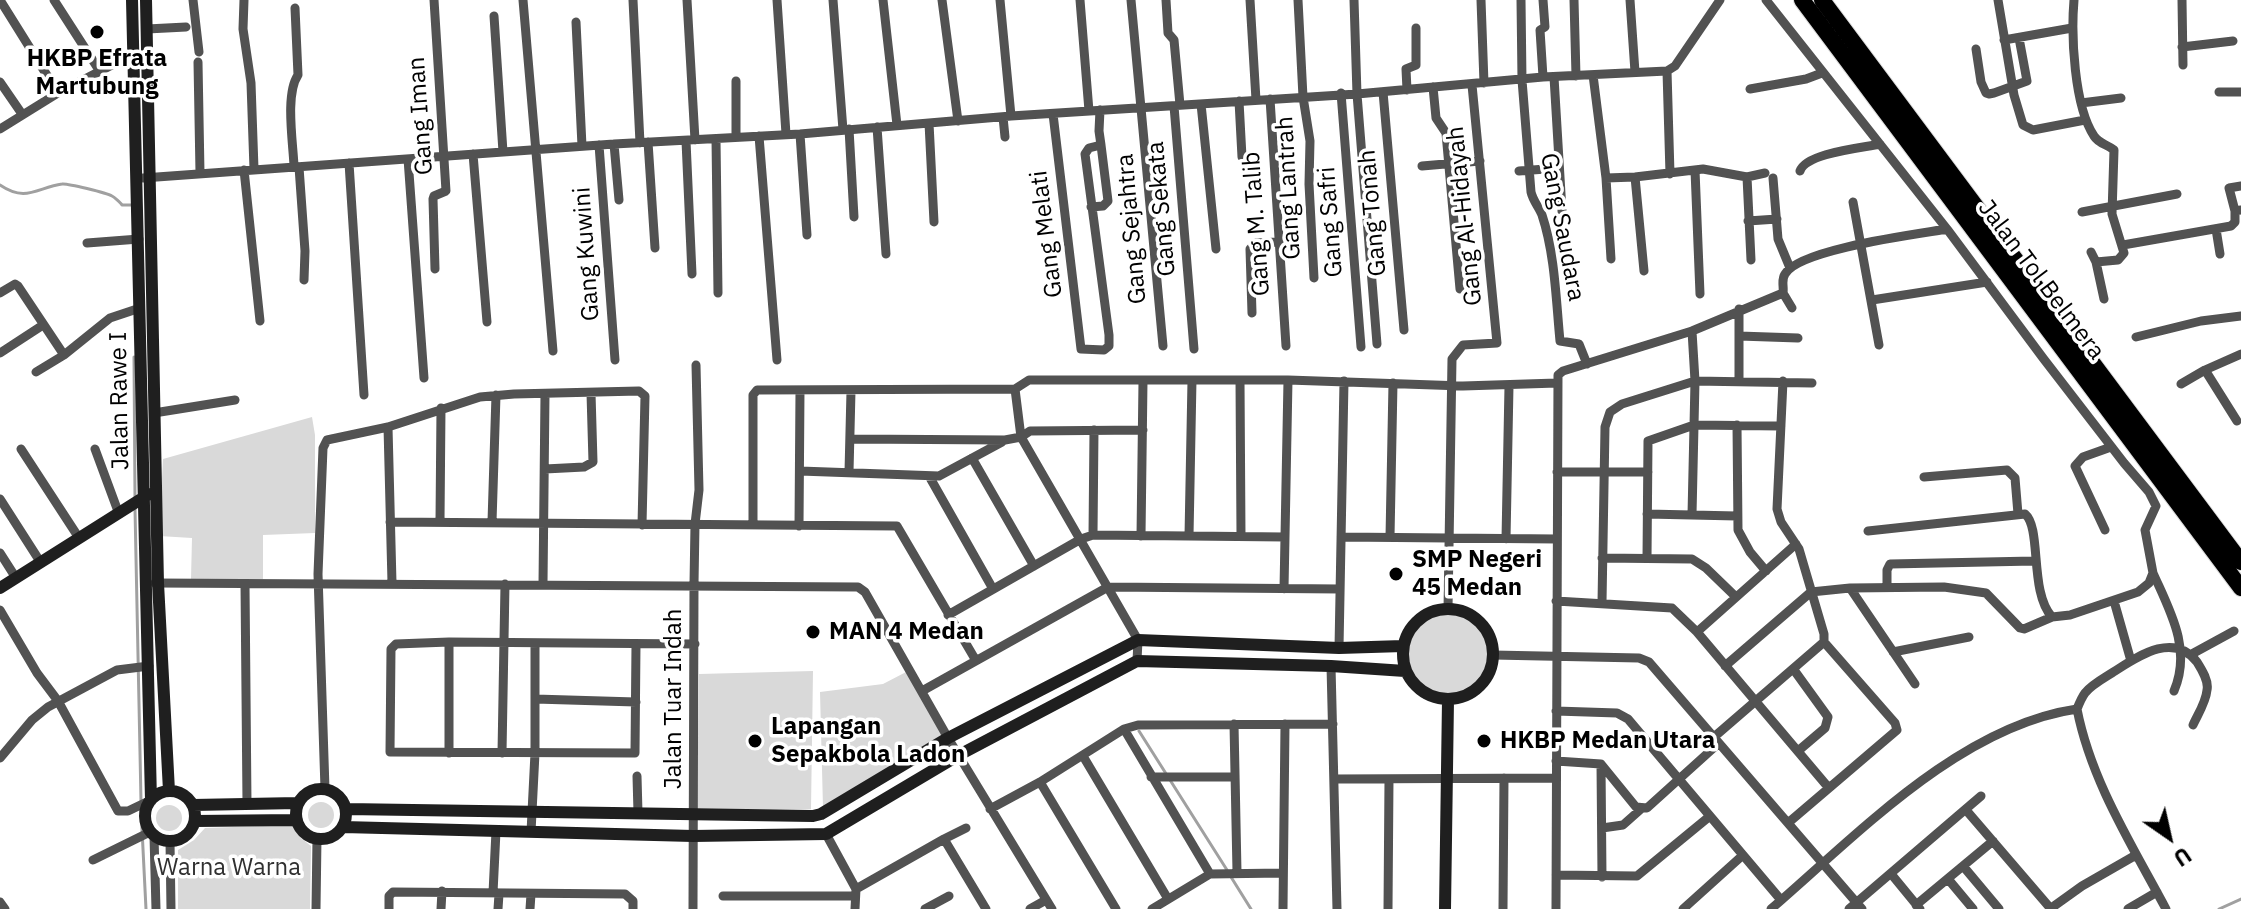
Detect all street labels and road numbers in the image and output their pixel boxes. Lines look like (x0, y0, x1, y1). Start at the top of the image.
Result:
street label: Gang Iman (403, 56, 439, 176)
street label: Gang Lantrah (1271, 116, 1307, 260)
street label: Gang Al-Hidayah (1441, 125, 1489, 307)
street label: Gang Sekata (1142, 140, 1182, 278)
street label: Gang Tonah (1353, 148, 1393, 278)
street label: Gang M. Talib (1238, 151, 1276, 297)
street label: Gang Saudara (1534, 151, 1590, 303)
street label: Gang Sejahtra (1111, 153, 1153, 305)
street label: Gang Safri (1313, 166, 1349, 278)
street label: Gang Melati (1025, 169, 1069, 299)
street label: Gang Kuwini (568, 186, 606, 322)
street label: Jalan Tol Belmera (1972, 194, 2110, 366)
street label: Jalan Rawe I (104, 332, 136, 470)
street label: Jalan Tuar Indah (660, 609, 688, 789)

